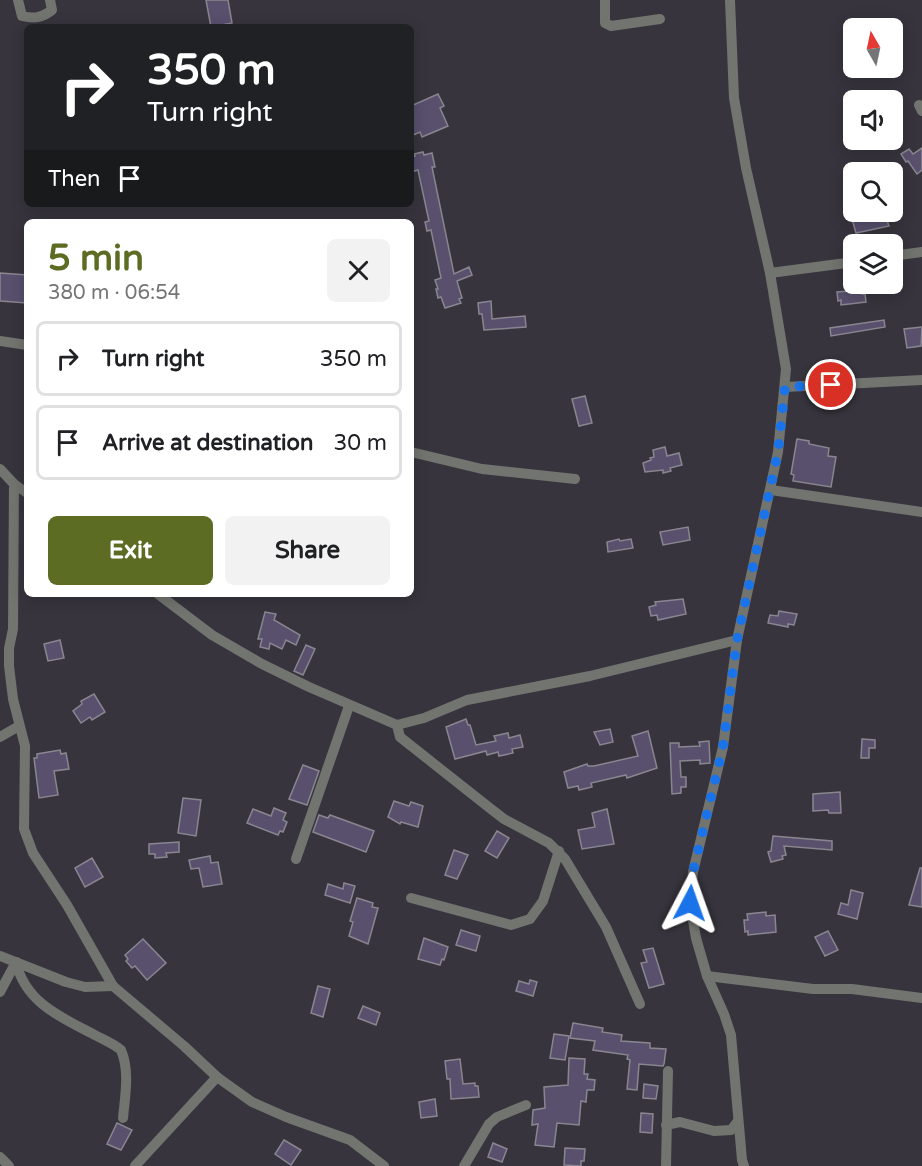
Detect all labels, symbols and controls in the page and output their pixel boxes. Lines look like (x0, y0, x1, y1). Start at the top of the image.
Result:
north arrow (843, 18, 903, 78)
map controls (843, 18, 903, 294)
text: 350 m (147, 45, 276, 96)
icon: right (48, 48, 126, 126)
button: sound (843, 90, 903, 150)
text: Turn right (147, 96, 273, 129)
icon: arrive (113, 162, 146, 195)
button: search (843, 162, 903, 222)
text: Then (48, 166, 101, 192)
button: layers (843, 234, 903, 294)
text: 5 min (48, 237, 144, 280)
button: close (327, 239, 390, 302)
text: 380 m · 06:54 (48, 281, 180, 305)
icon: right (51, 342, 84, 375)
text: Turn right (102, 346, 204, 372)
text: 350 m (320, 346, 387, 372)
pin (805, 359, 856, 410)
icon: arrive (814, 368, 847, 401)
icon: arrive (51, 426, 84, 459)
text: Arrive at destination (102, 430, 313, 456)
text: 30 m (333, 430, 387, 456)
button: Exit (48, 516, 213, 585)
button: Share (225, 516, 390, 585)
position arrow (658, 871, 722, 935)

